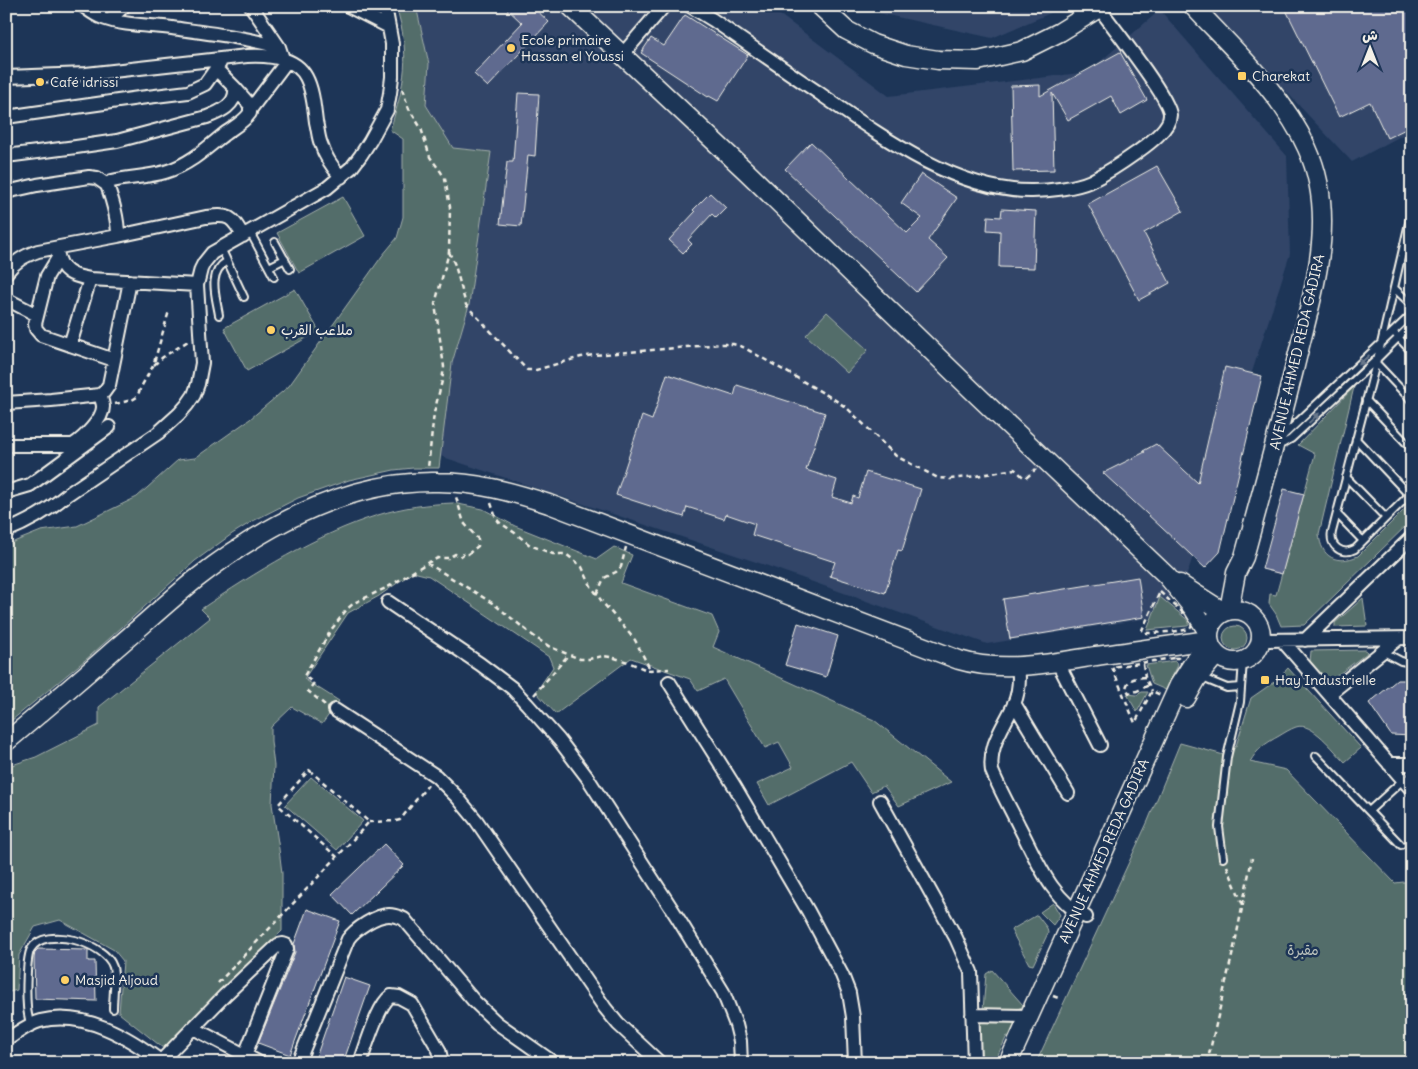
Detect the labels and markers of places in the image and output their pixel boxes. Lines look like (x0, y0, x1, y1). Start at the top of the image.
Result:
place label: Ecole primaire Hassan el Youssi (521, 31, 624, 65)
marker: Ecole primaire Hassan el Youssi (505, 42, 517, 54)
place label: Charekat (1252, 67, 1310, 85)
marker: Charekat (1236, 70, 1248, 82)
place label: Café idrissi (50, 73, 118, 91)
marker: Café idrissi (34, 76, 46, 88)
place label: ملاعب القرب (281, 321, 353, 339)
marker: ملاعب القرب (265, 324, 277, 336)
place label: Hay Industrielle (1275, 671, 1376, 689)
marker: Hay Industrielle (1259, 674, 1271, 686)
place label: Masjid Aljoud (75, 971, 158, 989)
marker: Masjid Aljoud (59, 974, 71, 986)

